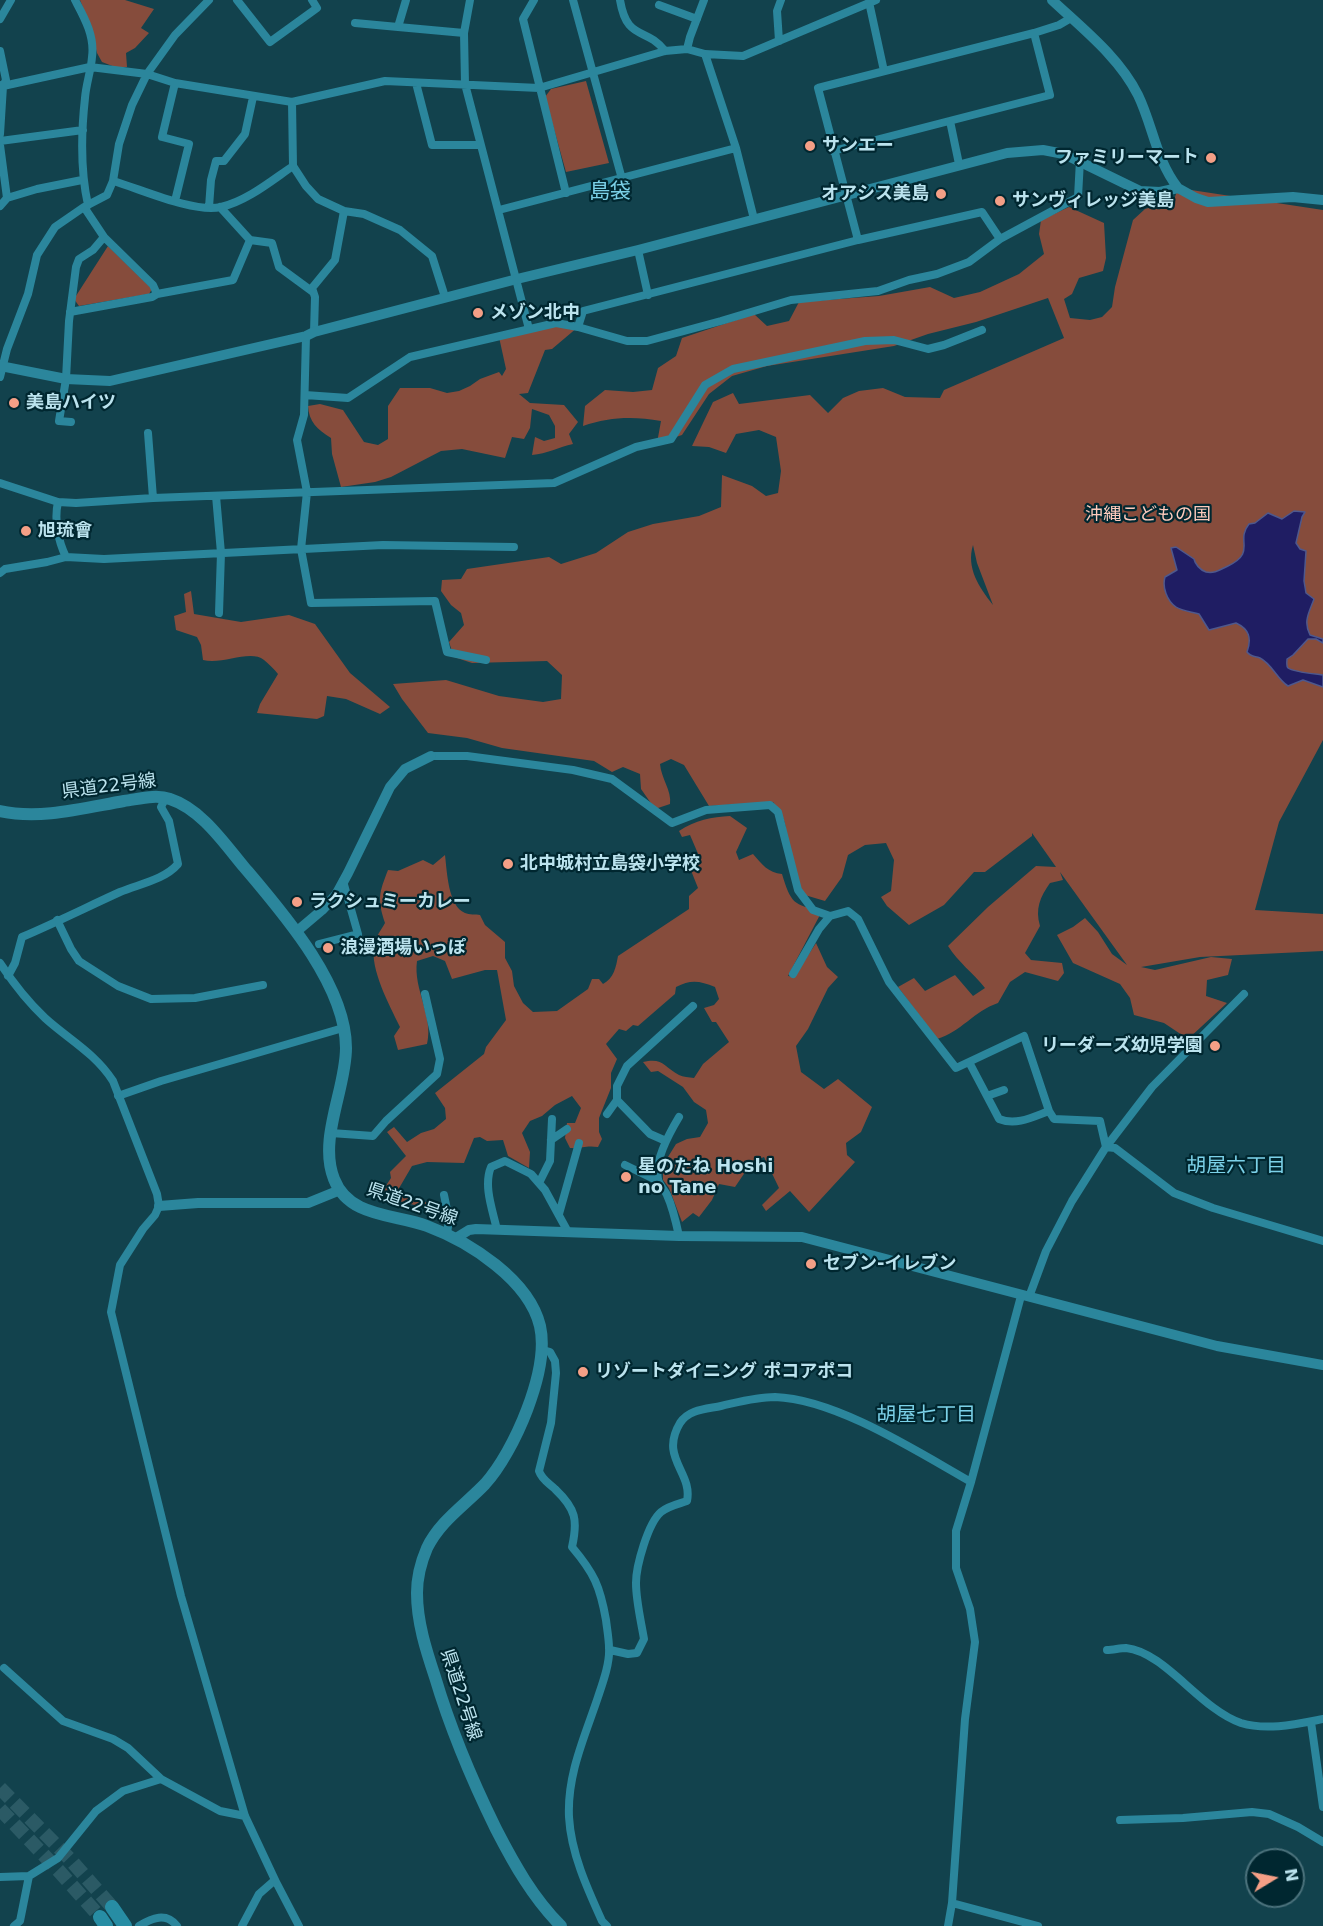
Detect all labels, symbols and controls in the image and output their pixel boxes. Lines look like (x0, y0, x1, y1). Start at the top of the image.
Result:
place label: サンエー (822, 135, 894, 157)
marker: サンエー (803, 139, 817, 153)
place label: ファミリーマート (1055, 147, 1199, 169)
marker: ファミリーマート (1204, 151, 1218, 165)
district label: 島袋 (589, 180, 631, 206)
place label: オアシス美島 (821, 183, 929, 205)
marker: オアシス美島 (934, 187, 948, 201)
place label: サンヴィレッジ美島 (1012, 190, 1174, 212)
marker: サンヴィレッジ美島 (993, 194, 1007, 208)
place label: メゾン北中 (490, 302, 580, 324)
marker: メゾン北中 (471, 306, 485, 320)
place label: 美島ハイツ (26, 392, 116, 414)
marker: 美島ハイツ (7, 396, 21, 410)
park label: 沖縄こどもの国 (1085, 504, 1211, 526)
place label: 旭琉會 (38, 520, 92, 542)
marker: 旭琉會 (19, 524, 33, 538)
street label: 県道22号線 (61, 770, 157, 804)
place label: 北中城村立島袋小学校 (520, 853, 700, 875)
marker: 北中城村立島袋小学校 (501, 857, 515, 871)
place label: ラクシュミーカレー (309, 891, 471, 913)
marker: ラクシュミーカレー (290, 895, 304, 909)
place label: 浪漫酒場いっぽ (340, 937, 466, 959)
marker: 浪漫酒場いっぽ (321, 941, 335, 955)
place label: リーダーズ幼児学園 (1041, 1035, 1203, 1057)
marker: リーダーズ幼児学園 (1208, 1039, 1222, 1053)
district label: 胡屋六丁目 (1186, 1155, 1286, 1179)
place label: 星のたね Hoshi no Tane (638, 1156, 773, 1198)
marker: 星のたね Hoshi no Tane (619, 1170, 633, 1184)
street label: 県道22号線 (364, 1179, 460, 1231)
place label: セブン-イレブン (823, 1253, 956, 1275)
marker: セブン-イレブン (804, 1257, 818, 1271)
place label: リゾートダイニング ポコアポコ (595, 1361, 853, 1383)
marker: リゾートダイニング ポコアポコ (576, 1365, 590, 1379)
district label: 胡屋七丁目 (876, 1404, 976, 1428)
street label: 県道22号線 (435, 1647, 485, 1743)
north arrow (1245, 1848, 1305, 1908)
text: N (1281, 1867, 1302, 1883)

